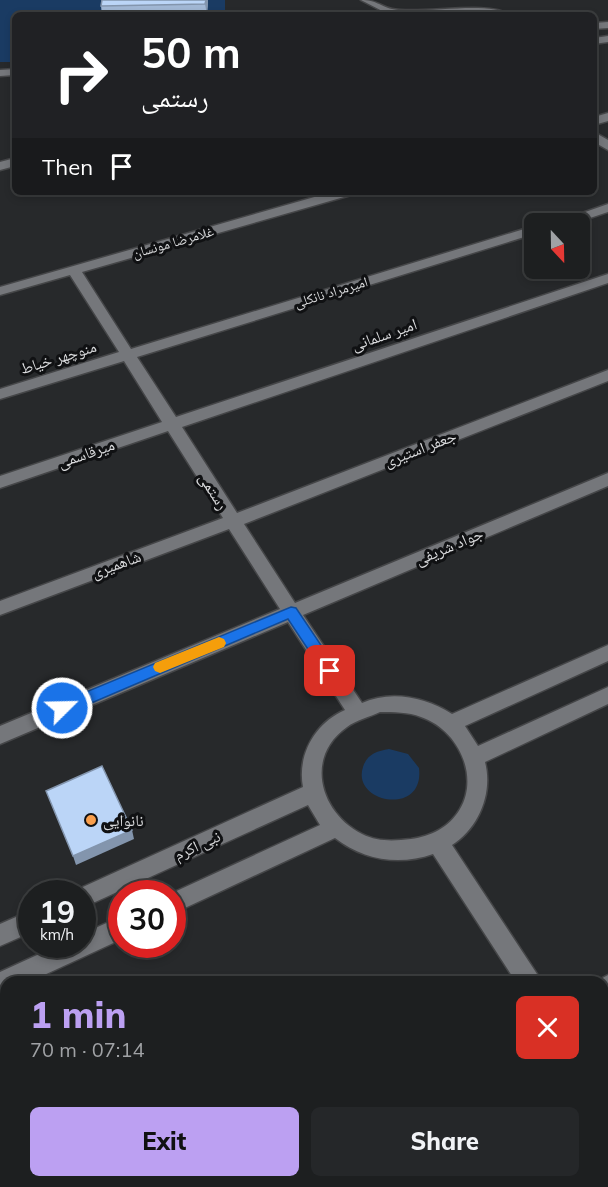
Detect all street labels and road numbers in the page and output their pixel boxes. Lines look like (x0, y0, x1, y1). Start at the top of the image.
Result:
street label: غلامرضا مونسان (130, 222, 216, 262)
street label: امیرمراد نانکلی (292, 272, 370, 312)
street label: امیر سلمانی (349, 313, 420, 355)
street label: منوچهر خیاط (17, 336, 99, 378)
street label: جعفر استیری (381, 425, 459, 472)
street label: میرقاسمی (55, 434, 117, 473)
street label: رستمی (194, 469, 233, 514)
street label: جواد شریفی (412, 523, 486, 570)
street label: شاهمیری (88, 546, 144, 583)
street label: نبی اکرم (171, 826, 224, 865)

